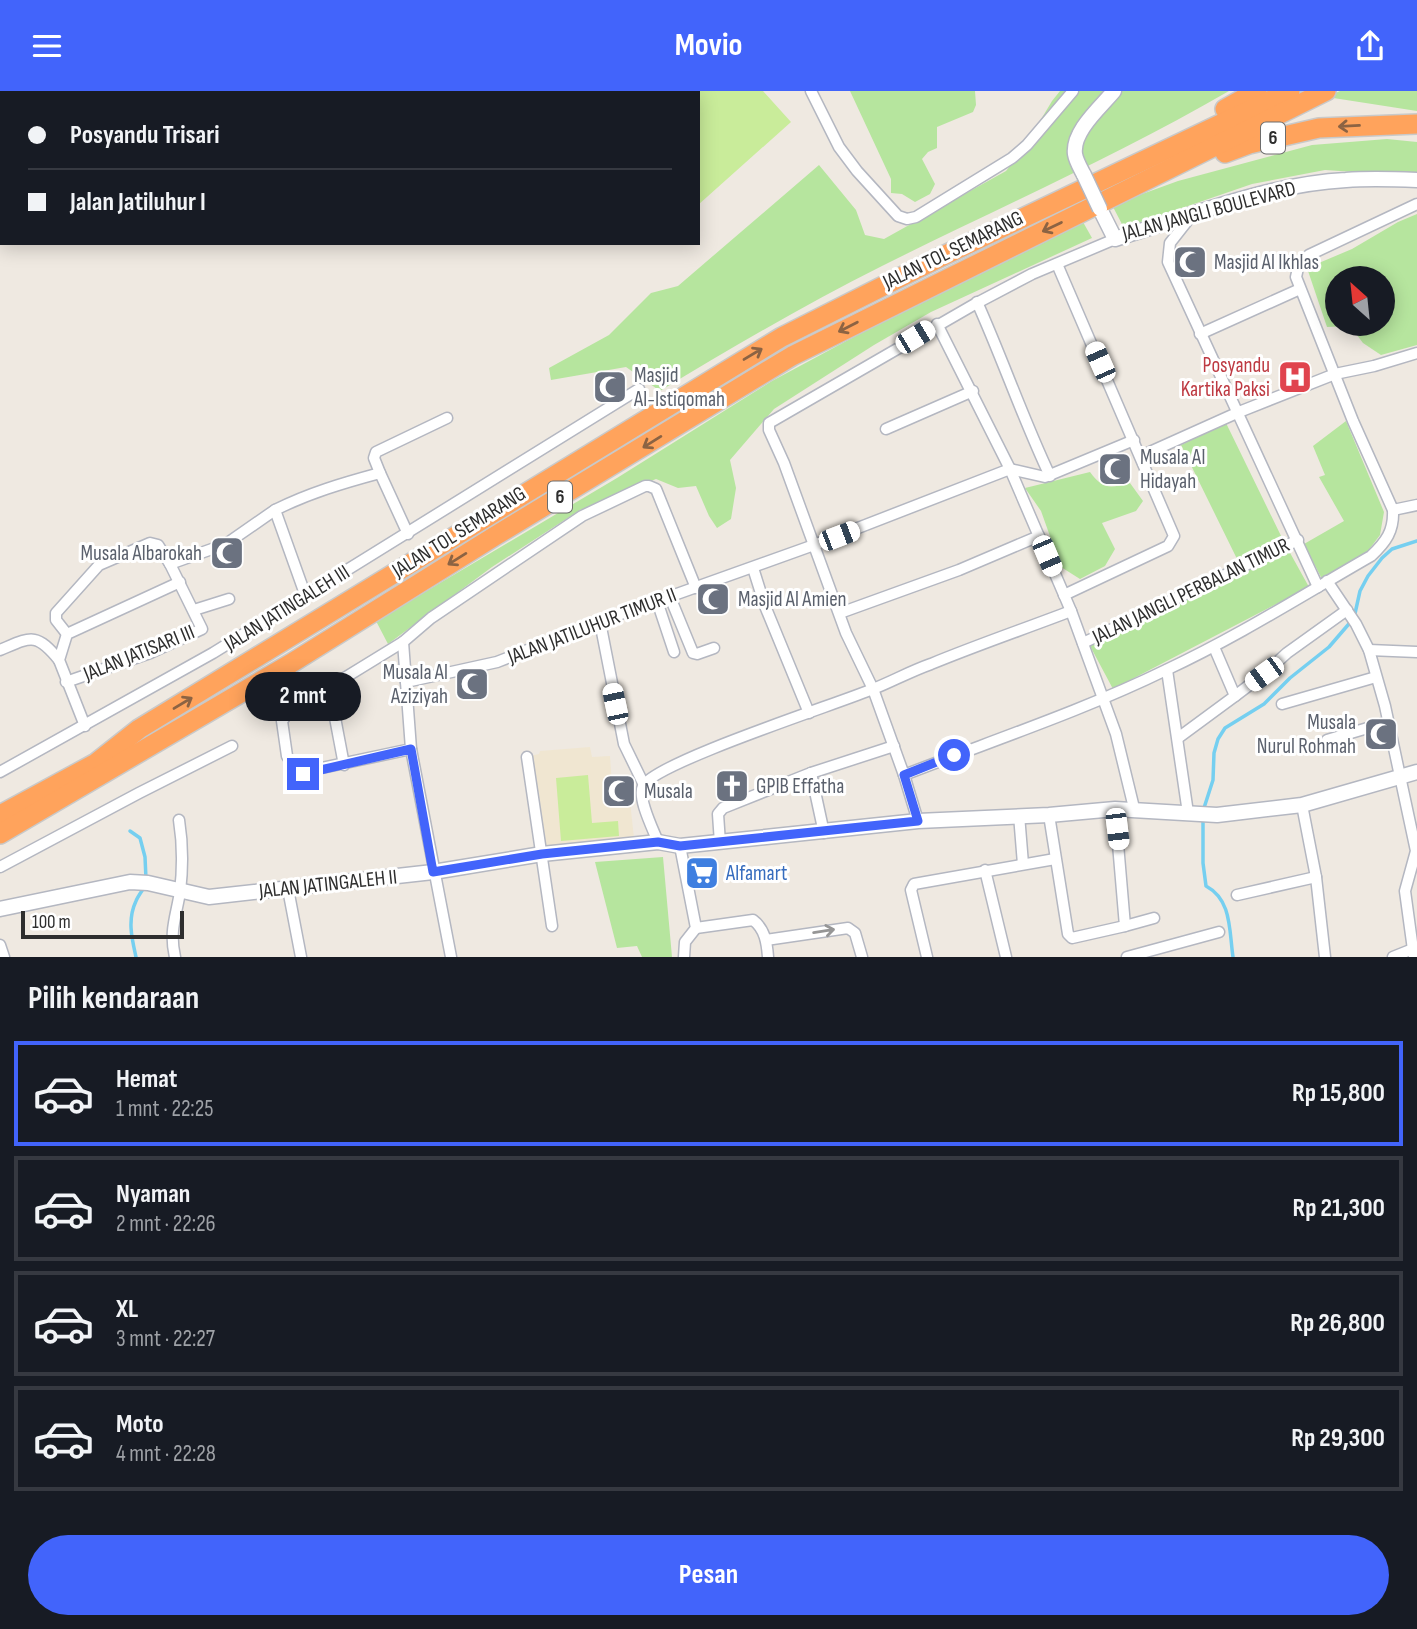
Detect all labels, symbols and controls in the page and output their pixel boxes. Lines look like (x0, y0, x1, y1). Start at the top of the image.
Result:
text: Movio (675, 26, 742, 65)
icon: menu (28, 27, 66, 65)
icon: share (1351, 27, 1389, 65)
text: Posyandu Trisari (70, 120, 220, 151)
one-way arrow (1338, 120, 1361, 133)
road number: 6 (1261, 123, 1285, 153)
street label: JALAN JANGLI BOULEVARD (1119, 176, 1298, 246)
text: Jalan Jatiluhur I (70, 187, 206, 218)
street label: JALAN TOL SEMARANG (878, 205, 1027, 295)
one-way arrow (1042, 221, 1063, 234)
mosque icon: Masjid Al Ikhlas (1171, 243, 1209, 281)
place label: Masjid Al Ikhlas (1214, 250, 1319, 275)
north arrow (1325, 266, 1395, 336)
map controls (1325, 266, 1395, 336)
car (892, 317, 939, 357)
one-way arrow (838, 321, 859, 335)
car (1082, 339, 1119, 385)
one-way arrow (743, 347, 763, 361)
place label: Posyandu Kartika Paksi (1181, 353, 1270, 402)
hospital icon: Posyandu Kartika Paksi (1276, 358, 1314, 396)
place label: Masjid Al-Istiqomah (633, 363, 725, 412)
mosque icon: Masjid Al-Istiqomah (591, 368, 629, 406)
one-way arrow (642, 435, 662, 449)
place label: Musala Al Hidayah (1140, 445, 1205, 494)
mosque icon: Musala Al Hidayah (1096, 450, 1134, 488)
street label: JALAN TOL SEMARANG (387, 481, 530, 584)
road number: 6 (548, 481, 572, 513)
car (816, 519, 863, 553)
street label: JALAN JANGLI PERBALAN TIMUR (1088, 532, 1294, 650)
car (1030, 533, 1065, 579)
mosque icon: Musala Albarokah (208, 534, 246, 572)
place label: Musala Albarokah (80, 541, 202, 566)
one-way arrow (448, 552, 467, 567)
street label: JALAN JATINGALEH III (219, 560, 354, 657)
mosque icon: Masjid Al Amien (694, 580, 732, 618)
street label: JALAN JATILUHUR TIMUR II (503, 582, 680, 670)
place label: Masjid Al Amien (738, 587, 847, 612)
street label: JALAN JATISARI III (79, 619, 198, 687)
car (1241, 653, 1288, 695)
place label: Musala Al Aziziyah (383, 660, 448, 709)
mosque icon: Musala Al Aziziyah (453, 665, 491, 703)
callout: 2 mnt (245, 673, 361, 721)
car (601, 681, 630, 727)
text: 2 mnt (280, 682, 326, 710)
one-way arrow (172, 695, 192, 709)
place label: Musala Nurul Rohmah (1257, 710, 1356, 759)
mosque icon: Musala Nurul Rohmah (1362, 715, 1400, 753)
route start (938, 739, 970, 771)
route end (287, 758, 319, 790)
church icon: GPIB Effatha (713, 767, 751, 805)
mosque icon: Musala (600, 772, 638, 810)
place label: GPIB Effatha (756, 774, 844, 799)
place label: Musala (644, 779, 693, 804)
car (1105, 807, 1130, 851)
supermarket icon: Alfamart (683, 854, 721, 892)
place label: Alfamart (725, 861, 787, 886)
street label: JALAN JATINGALEH II (257, 864, 398, 904)
scale bar (21, 908, 184, 940)
text: 100 m (32, 911, 71, 934)
one-way arrow (812, 924, 835, 937)
text: Pilih kendaraan (28, 979, 199, 1018)
icon: car (32, 1062, 95, 1125)
text: Hemat (116, 1064, 177, 1095)
text: Rp 15,800 (1292, 1078, 1385, 1109)
text: 1 mnt · 22:25 (116, 1095, 213, 1123)
icon: car (32, 1177, 95, 1240)
text: Nyaman (116, 1179, 190, 1210)
text: Rp 21,300 (1292, 1193, 1385, 1224)
text: 2 mnt · 22:26 (116, 1210, 216, 1238)
icon: car (32, 1292, 95, 1355)
text: XL (116, 1294, 138, 1325)
text: Rp 26,800 (1290, 1308, 1385, 1339)
text: 3 mnt · 22:27 (116, 1325, 215, 1353)
icon: car (32, 1407, 95, 1470)
text: Moto (116, 1409, 164, 1440)
text: Rp 29,300 (1291, 1423, 1385, 1454)
text: 4 mnt · 22:28 (116, 1440, 216, 1468)
button: Pesan (28, 1535, 1389, 1615)

